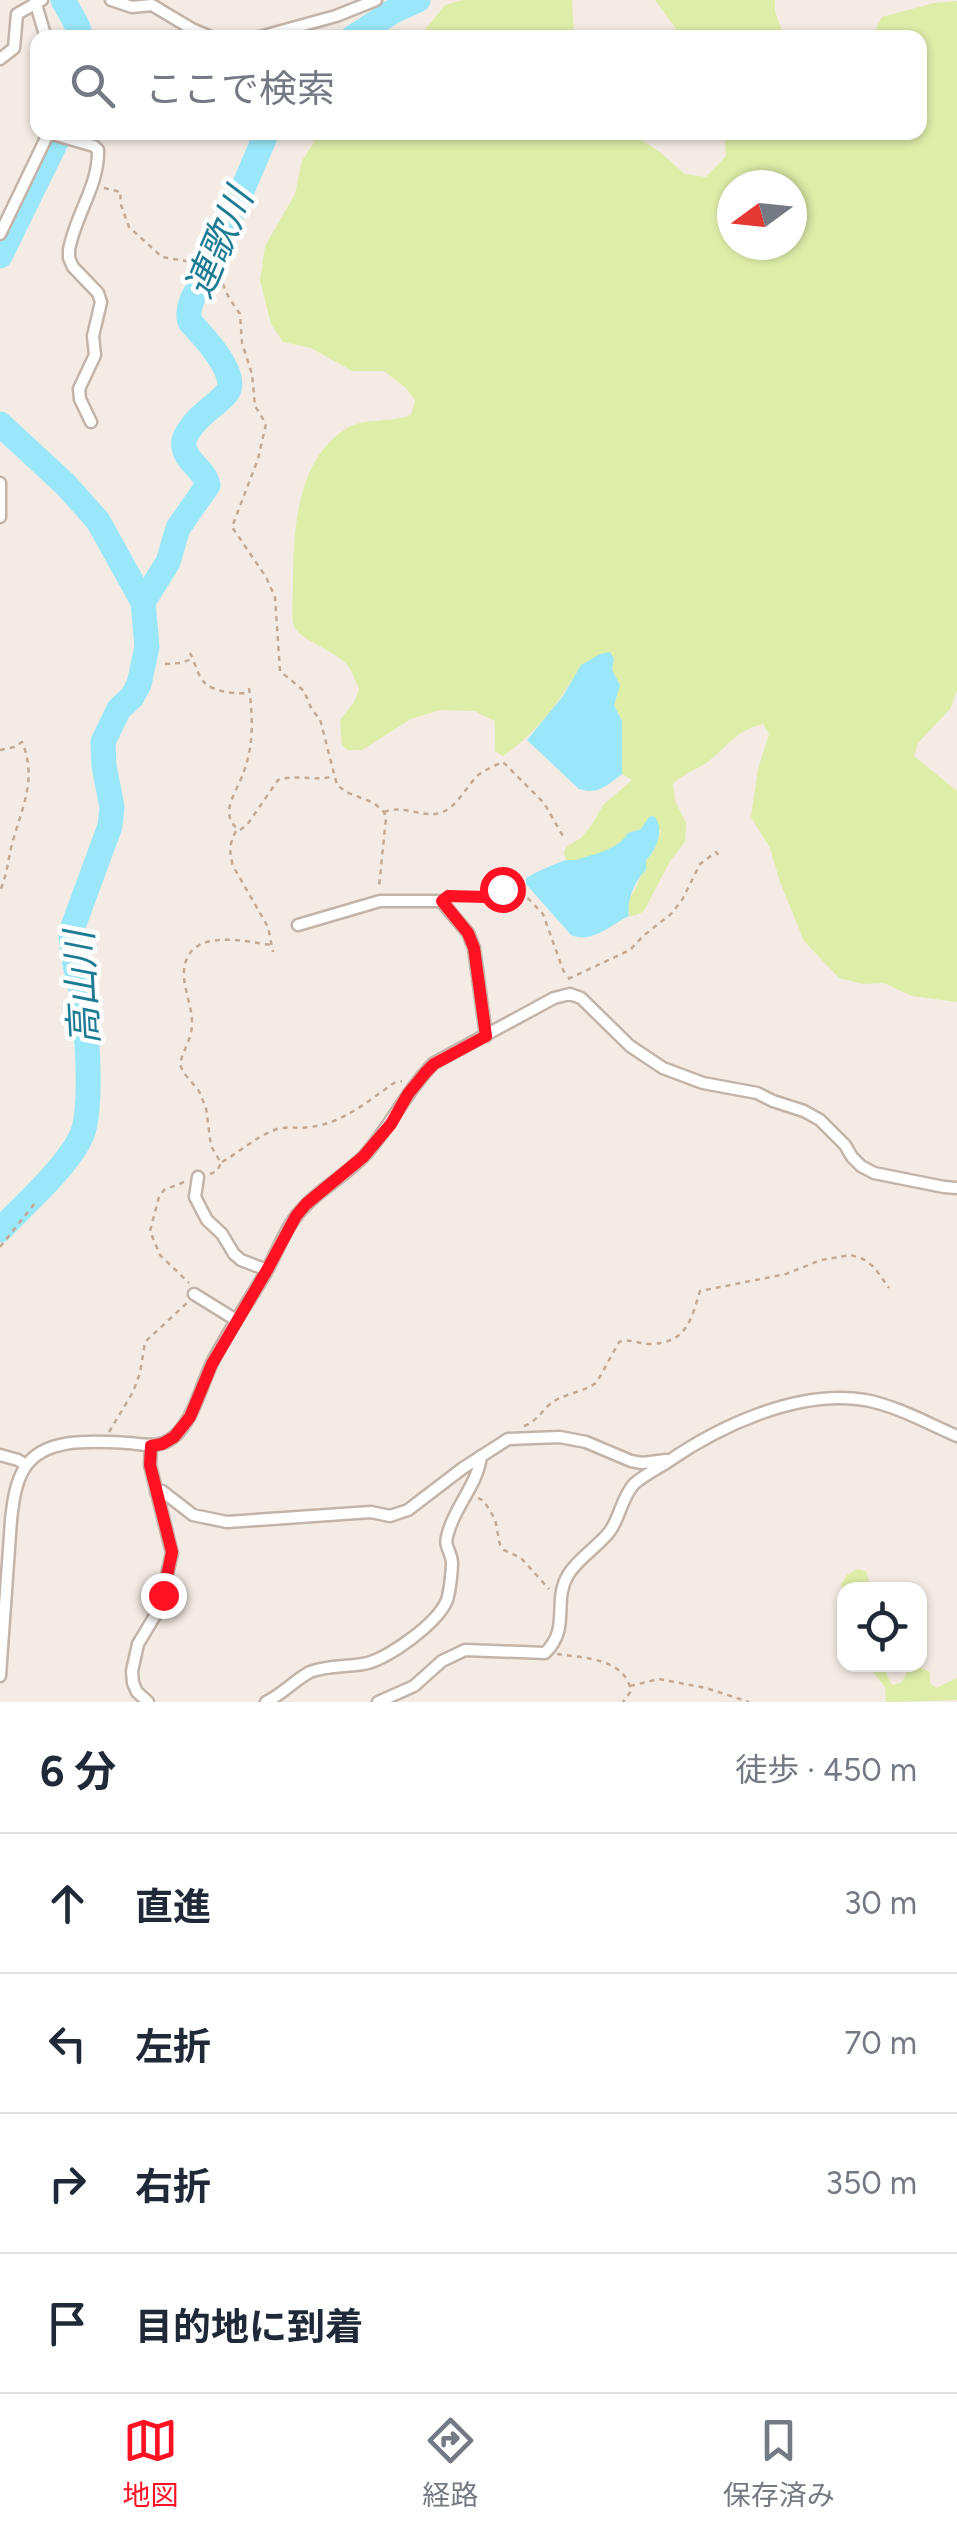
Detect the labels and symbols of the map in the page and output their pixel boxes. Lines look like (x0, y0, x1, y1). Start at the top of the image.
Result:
north arrow (717, 170, 807, 260)
water label: 連歌川 (176, 178, 264, 304)
route start (480, 867, 526, 913)
water label: 高山川 (56, 926, 108, 1046)
route end (141, 1573, 187, 1619)

